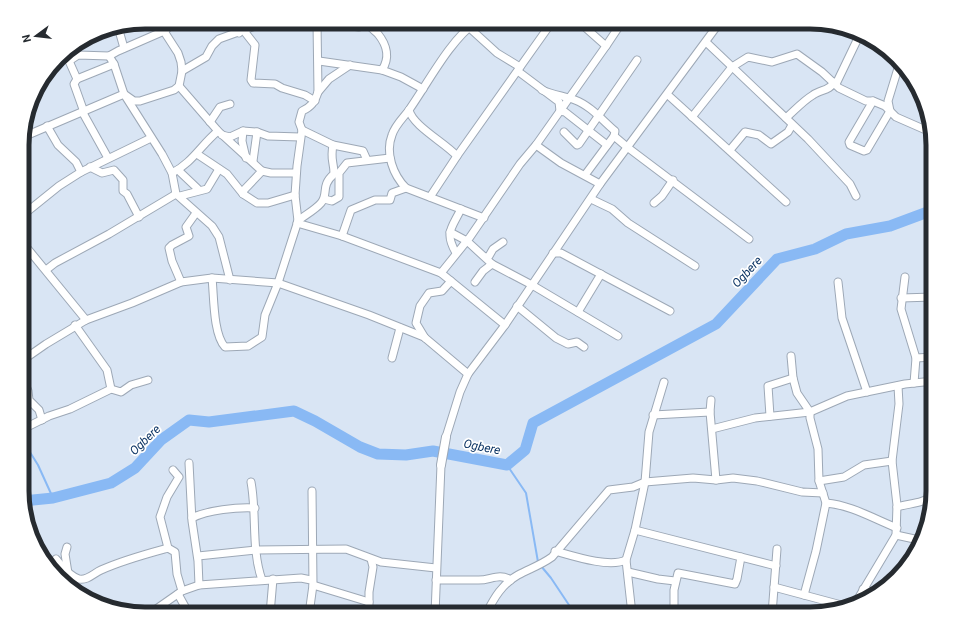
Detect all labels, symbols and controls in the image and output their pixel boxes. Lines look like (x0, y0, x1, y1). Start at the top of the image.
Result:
north arrow (16, 16, 56, 56)
text: N (19, 33, 34, 44)
water label: Ogbere (729, 254, 765, 290)
water label: Ogbere (127, 422, 163, 458)
water label: Ogbere (462, 437, 502, 457)

